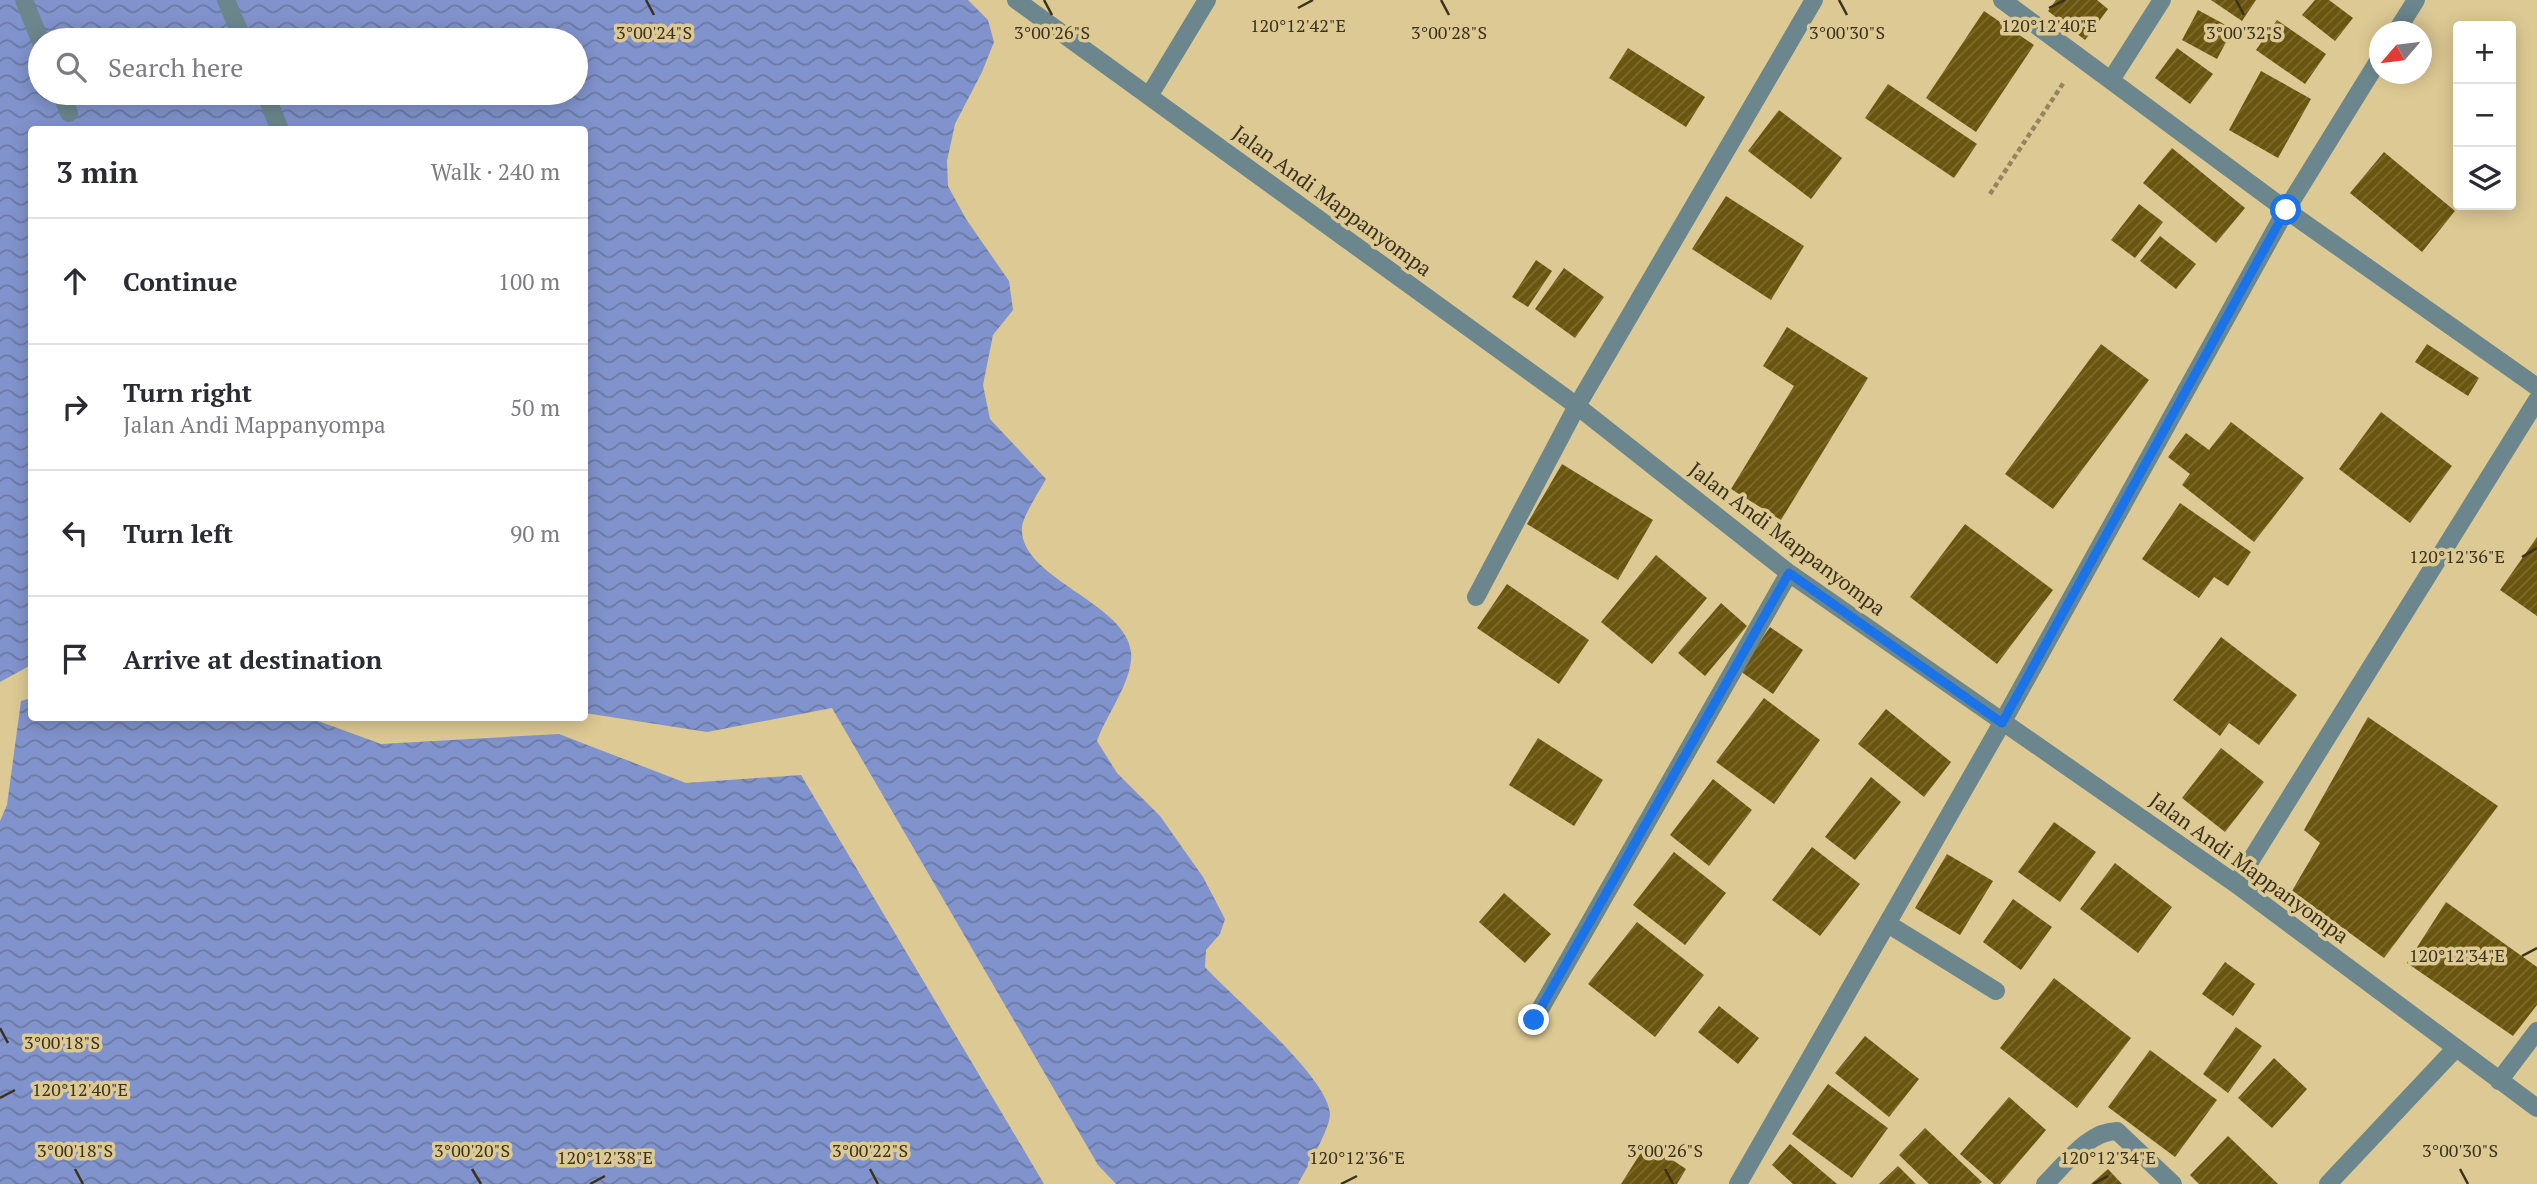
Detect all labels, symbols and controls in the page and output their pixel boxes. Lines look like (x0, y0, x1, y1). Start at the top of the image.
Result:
text: 120°12'42"E (1250, 13, 1346, 37)
text: 120°12'40"E (2001, 13, 2097, 37)
text: 3°00'24"S (616, 20, 692, 44)
text: 3°00'26"S (1014, 20, 1090, 44)
text: 3°00'28"S (1411, 20, 1487, 44)
text: 3°00'30"S (1809, 20, 1885, 44)
text: 3°00'32"S (2206, 20, 2282, 44)
north arrow (2369, 21, 2432, 84)
map controls (2453, 21, 2516, 210)
button: + (2453, 21, 2516, 84)
search box (28, 28, 588, 105)
icon: search (52, 48, 90, 86)
text: Search here (108, 50, 243, 84)
button: − (2453, 84, 2516, 147)
street label: Jalan Andi Mappanyompa (1227, 118, 1438, 282)
button: layers (2453, 147, 2516, 210)
text: 3 min (56, 152, 138, 192)
text: Walk · 240 m (431, 156, 560, 187)
route start (2270, 194, 2301, 225)
icon: ahead (56, 262, 94, 300)
text: Continue (123, 264, 237, 298)
text: 100 m (498, 266, 560, 297)
text: Turn right (123, 375, 252, 409)
icon: right (56, 388, 94, 426)
text: 50 m (510, 392, 560, 423)
text: Jalan Andi Mappanyompa (123, 409, 386, 440)
street label: Jalan Andi Mappanyompa (1683, 455, 1892, 622)
icon: left (56, 514, 94, 552)
text: Turn left (123, 516, 233, 550)
text: 90 m (510, 518, 560, 549)
text: 120°12'36"E (2409, 544, 2505, 568)
icon: arrive (56, 640, 94, 678)
text: Arrive at destination (123, 642, 382, 676)
street label: Jalan Andi Mappanyompa (2144, 785, 2355, 949)
text: 120°12'34"E (2409, 943, 2505, 967)
route end (1518, 1004, 1549, 1035)
text: 3°00'18"S (24, 1030, 100, 1054)
text: 120°12'40"E (32, 1077, 128, 1101)
text: 3°00'18"S (37, 1138, 113, 1162)
text: 3°00'20"S (434, 1138, 510, 1162)
text: 3°00'22"S (832, 1138, 908, 1162)
text: 3°00'26"S (1627, 1138, 1703, 1162)
text: 3°00'30"S (2422, 1138, 2498, 1162)
text: 120°12'38"E (557, 1145, 653, 1169)
text: 120°12'36"E (1309, 1145, 1405, 1169)
text: 120°12'34"E (2060, 1145, 2156, 1169)

